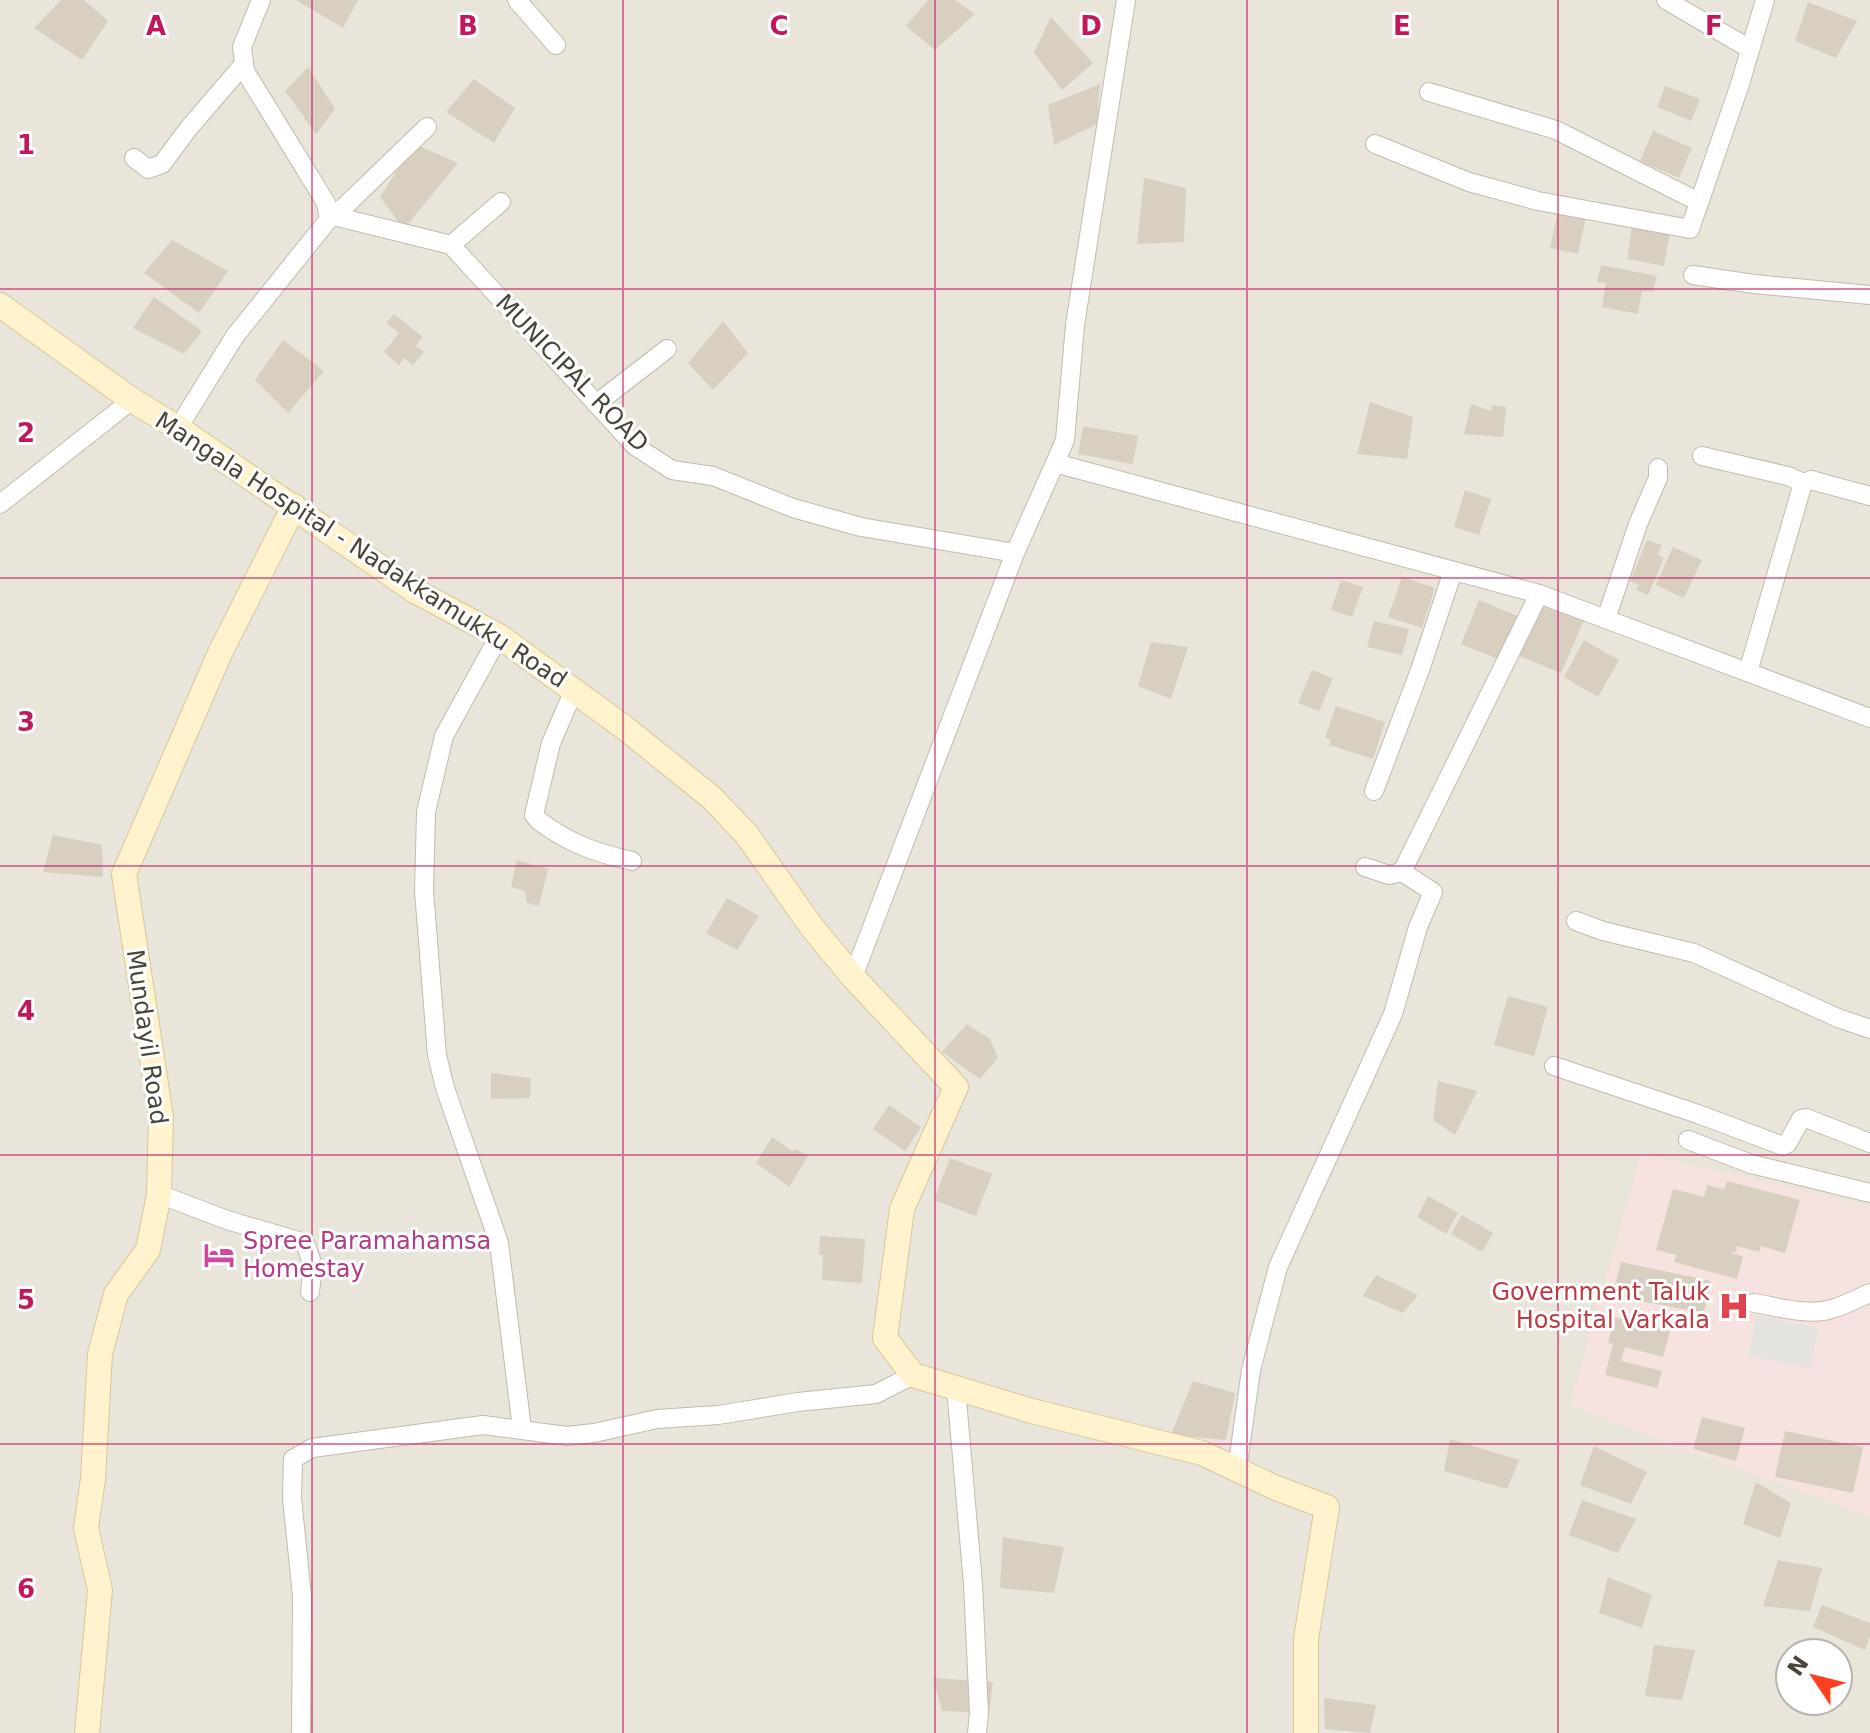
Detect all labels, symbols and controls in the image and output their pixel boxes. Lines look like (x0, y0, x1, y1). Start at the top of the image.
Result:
text: A (146, 11, 166, 41)
text: B (458, 11, 478, 41)
text: C (769, 11, 789, 41)
text: D (1080, 11, 1102, 41)
text: E (1393, 11, 1411, 41)
text: F (1705, 11, 1723, 41)
text: 1 (17, 130, 35, 160)
street label: MUNICIPAL ROAD (490, 289, 654, 457)
street label: Mangala Hospital - Nadakkamukku Road (150, 406, 572, 694)
text: 2 (17, 418, 35, 448)
text: 3 (17, 707, 35, 737)
street label: Mundayil Road (121, 948, 173, 1126)
text: 4 (17, 996, 35, 1026)
place label: Spree Paramahamsa Homestay (243, 1227, 491, 1283)
hotel icon: Spree Paramahamsa Homestay (202, 1238, 236, 1272)
place label: Government Taluk Hospital Varkala (1492, 1278, 1710, 1334)
text: 5 (17, 1285, 35, 1315)
hospital icon: Government Taluk Hospital Varkala (1717, 1289, 1751, 1323)
text: 6 (17, 1574, 35, 1604)
north arrow (1774, 1637, 1854, 1717)
text: N (1783, 1651, 1814, 1681)

